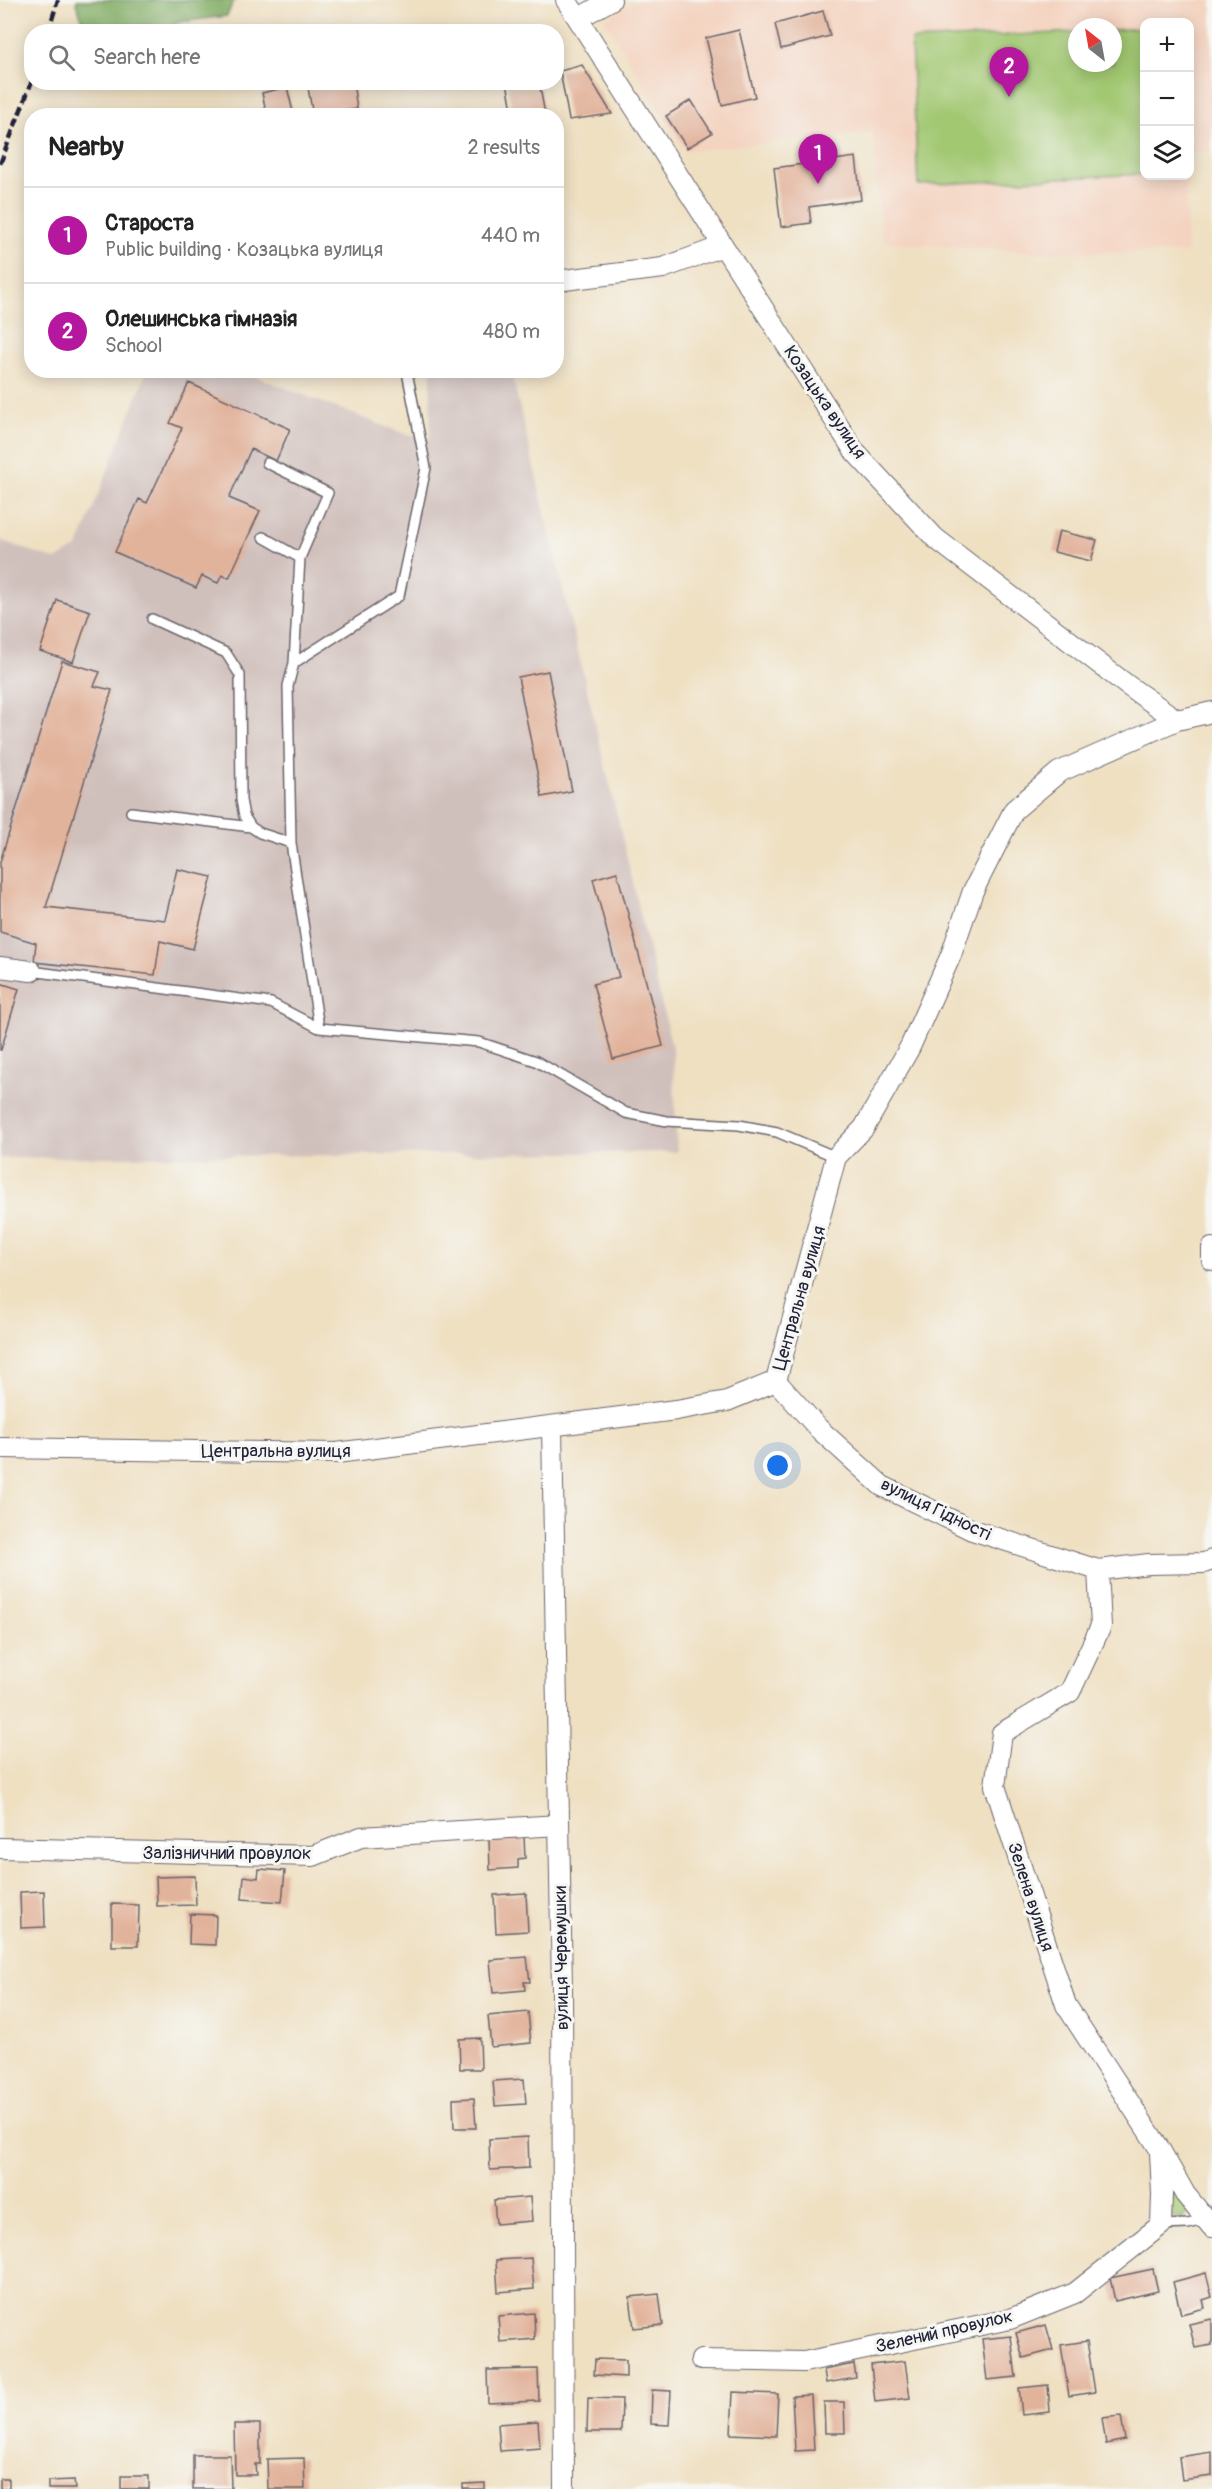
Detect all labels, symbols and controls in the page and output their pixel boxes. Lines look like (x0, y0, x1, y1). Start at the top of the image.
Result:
north arrow (1068, 18, 1122, 72)
map controls (1140, 18, 1194, 180)
button: + (1140, 18, 1194, 72)
search box (24, 24, 564, 90)
icon: search (45, 41, 78, 74)
text: Search here (93, 43, 200, 71)
pin: 2 (990, 48, 1028, 97)
button: − (1140, 72, 1194, 126)
button: layers (1140, 126, 1194, 180)
text: Nearby (48, 131, 124, 163)
pin: 1 (798, 134, 838, 184)
text: 2 results (468, 135, 540, 160)
text: Староста (105, 209, 194, 237)
text: 1 (64, 223, 71, 248)
text: 440 m (481, 223, 540, 248)
text: Public building · Козацька вулиця (105, 237, 383, 262)
text: Олешинська гімназія (105, 305, 297, 333)
text: 2 (62, 319, 73, 344)
text: 480 m (483, 319, 540, 344)
text: School (105, 333, 162, 358)
street label: Козацька вулиця (778, 341, 871, 463)
street label: Центральна вулиця (768, 1223, 831, 1373)
street label: Центральна вулиця (201, 1440, 351, 1463)
your location (763, 1451, 792, 1480)
street label: вулиця Гідності (877, 1473, 995, 1546)
street label: Зелена вулиця (1002, 1840, 1059, 1954)
street label: Залізничний провулок (143, 1842, 311, 1865)
street label: вулиця Черемушки (549, 1886, 574, 2030)
street label: Зелений провулок (873, 2305, 1015, 2358)

